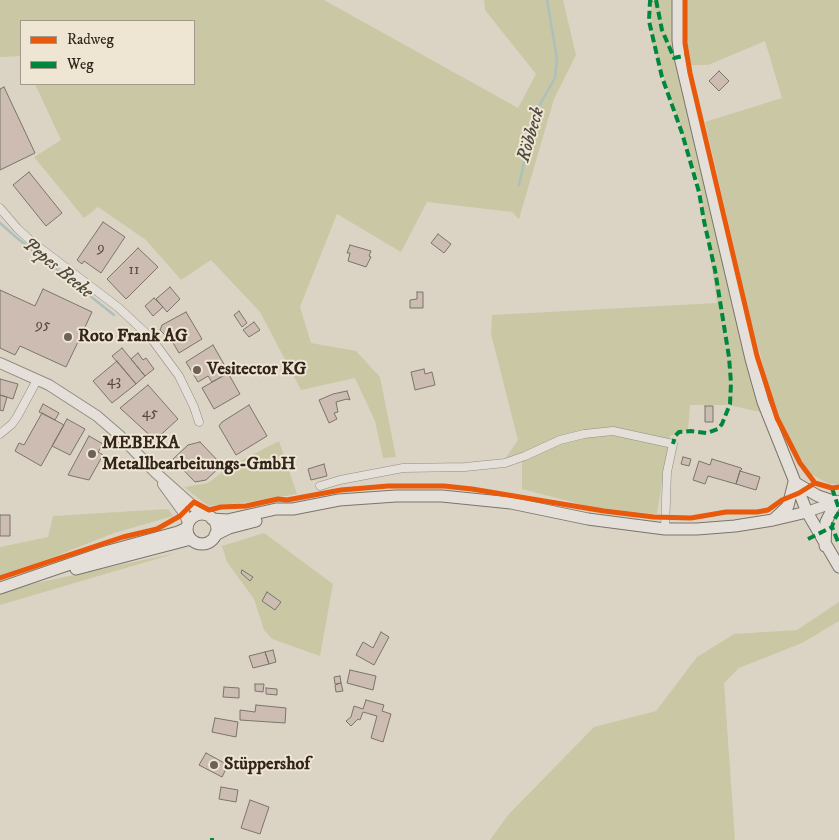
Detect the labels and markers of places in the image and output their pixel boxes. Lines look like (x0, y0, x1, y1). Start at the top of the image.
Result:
place label: Roto Frank AG (78, 326, 188, 348)
marker: Roto Frank AG (62, 331, 74, 343)
place label: Vesitector KG (207, 359, 306, 381)
marker: Vesitector KG (191, 364, 203, 376)
place label: MEBEKA Metallbearbeitungs-GmbH (102, 433, 296, 476)
marker: MEBEKA Metallbearbeitungs-GmbH (86, 448, 98, 460)
place label: Stüppershof (224, 754, 310, 776)
marker: Stüppershof (208, 759, 220, 771)

